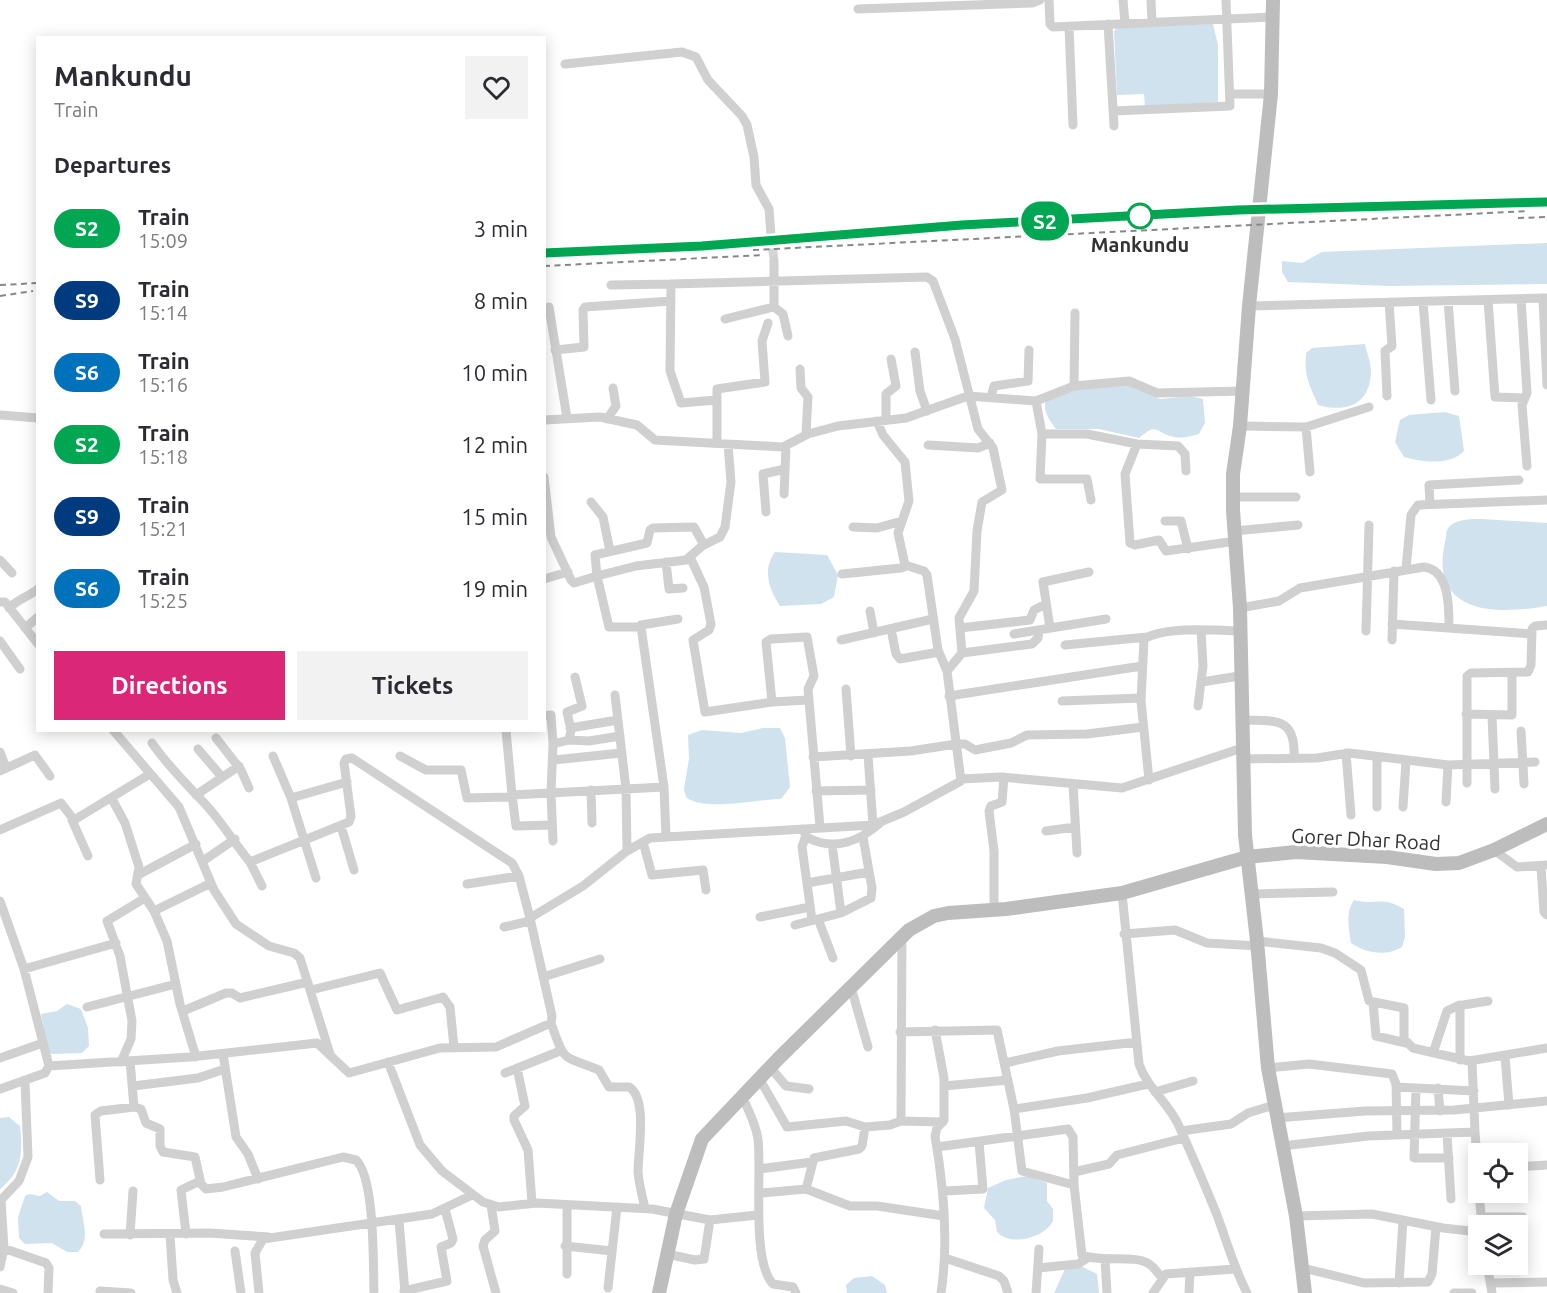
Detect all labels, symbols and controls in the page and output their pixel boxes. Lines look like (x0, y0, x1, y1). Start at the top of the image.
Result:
button: heart (465, 56, 528, 119)
text: Mankundu (54, 60, 192, 91)
text: Train (54, 98, 99, 121)
text: Departures (54, 152, 171, 177)
line badge: S2 (1018, 202, 1072, 240)
marker: Mankundu (1127, 203, 1153, 229)
text: Train (138, 204, 190, 229)
text: S2 (1033, 209, 1057, 233)
text: S2 (75, 216, 99, 240)
text: 3 min (474, 216, 528, 241)
text: 15:09 (138, 229, 188, 252)
place label: Mankundu (1091, 233, 1189, 256)
text: Train (138, 276, 190, 301)
text: S9 (75, 288, 99, 312)
text: 8 min (474, 288, 528, 313)
text: 15:14 (138, 301, 188, 324)
text: Train (138, 348, 190, 373)
text: S6 (75, 360, 99, 384)
text: 10 min (461, 360, 528, 385)
text: 15:16 (138, 373, 188, 396)
text: Train (138, 420, 190, 445)
text: S2 (75, 432, 99, 456)
text: 12 min (461, 432, 528, 457)
text: 15:18 (138, 445, 188, 468)
text: Train (138, 492, 190, 517)
text: S9 (75, 504, 99, 528)
text: 15 min (461, 504, 528, 529)
text: 15:21 (138, 517, 188, 540)
text: Train (138, 564, 190, 589)
text: S6 (75, 576, 99, 600)
text: 19 min (461, 576, 528, 601)
text: 15:25 (138, 589, 188, 612)
button: Directions (54, 651, 285, 720)
button: Tickets (297, 651, 528, 720)
street label: Gorer Dhar Road (1291, 824, 1441, 854)
map controls (1468, 1143, 1528, 1275)
button: locate (1468, 1143, 1528, 1203)
button: layers (1468, 1215, 1528, 1275)

